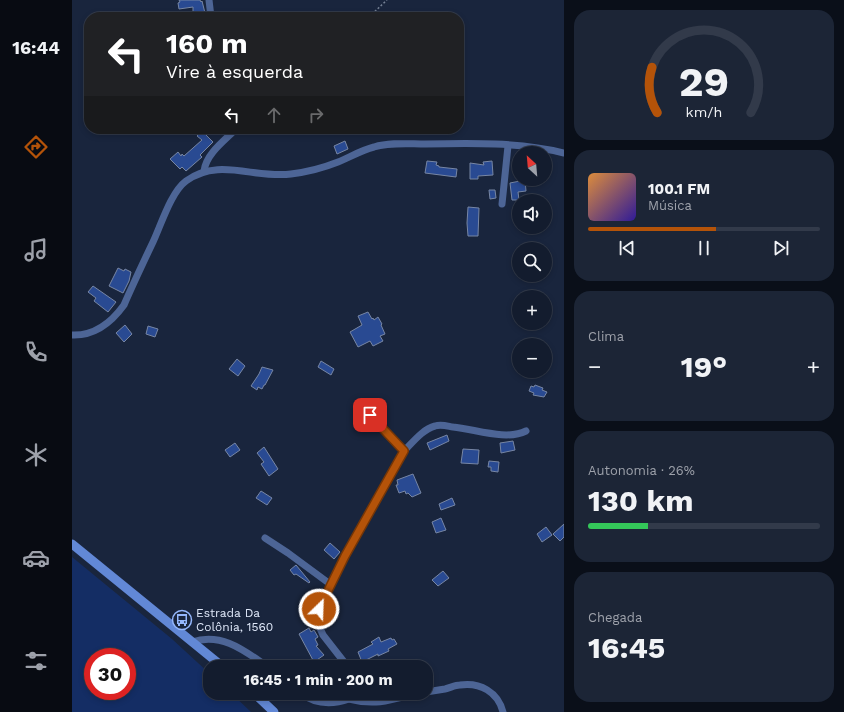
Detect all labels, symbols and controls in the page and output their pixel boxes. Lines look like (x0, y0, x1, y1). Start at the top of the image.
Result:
text: 160 m (166, 27, 248, 60)
icon: left (100, 28, 152, 80)
text: 16:44 (12, 37, 60, 58)
text: 29 (679, 57, 729, 106)
text: Vire à esquerda (166, 61, 303, 82)
icon: left (221, 104, 243, 126)
icon: ahead (263, 104, 285, 126)
icon: right (305, 104, 327, 126)
text: km/h (686, 104, 722, 120)
icon: directions (22, 133, 50, 161)
north arrow (512, 146, 552, 186)
map controls (512, 146, 552, 378)
text: 100.1 FM (648, 180, 710, 198)
button: sound (512, 194, 552, 234)
text: Música (648, 198, 692, 213)
icon: music (22, 236, 50, 264)
icon: previous (616, 237, 638, 259)
icon: pause (693, 237, 715, 259)
icon: next (770, 237, 792, 259)
button: search (512, 242, 552, 282)
button: + (512, 290, 552, 330)
text: Clima (588, 329, 624, 344)
icon: phone (22, 338, 50, 366)
button: − (512, 338, 552, 378)
text: 19° (681, 349, 727, 384)
text: − (588, 354, 601, 379)
text: + (807, 354, 820, 379)
pin (353, 398, 387, 432)
icon: arrive (359, 404, 381, 426)
icon: climate (22, 441, 50, 469)
text: Autonomia · 26% (588, 463, 695, 478)
text: 130 km (588, 483, 694, 518)
icon: car (22, 544, 50, 572)
position arrow (298, 588, 340, 630)
place label: Estrada Da Colônia, 1560 (196, 606, 273, 634)
bus stop icon: Estrada Da Colônia, 1560 (171, 609, 193, 631)
text: Chegada (588, 610, 642, 625)
text: 16:45 (588, 630, 665, 665)
icon: filters (22, 647, 50, 675)
speed limit sign: 30 (84, 648, 136, 700)
text: 16:45 · 1 min · 200 m (243, 671, 393, 689)

